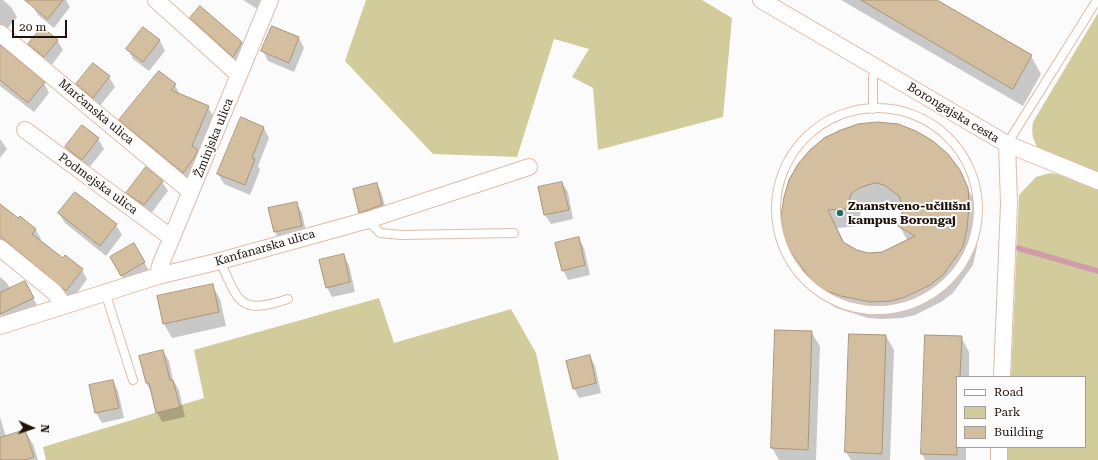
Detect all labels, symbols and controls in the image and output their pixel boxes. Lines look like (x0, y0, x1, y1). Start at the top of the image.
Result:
scale bar (14, 12, 69, 38)
text: 20 m (19, 20, 46, 34)
street label: Marčanska ulica (55, 76, 137, 148)
street label: Borongajska cesta (905, 80, 1001, 146)
street label: Žminjska ulica (192, 96, 236, 180)
street label: Podmejska ulica (56, 150, 140, 218)
place label: Znanstveno-učilišni kampus Borongaj (848, 199, 970, 227)
marker: Znanstveno-učilišni kampus Borongaj (835, 208, 845, 218)
street label: Kanfanarska ulica (213, 227, 317, 269)
legend (956, 376, 1086, 448)
text: Road (994, 385, 1023, 399)
text: Park (994, 405, 1020, 419)
north arrow (12, 408, 52, 448)
text: N (38, 424, 51, 433)
text: Building (994, 425, 1043, 439)

